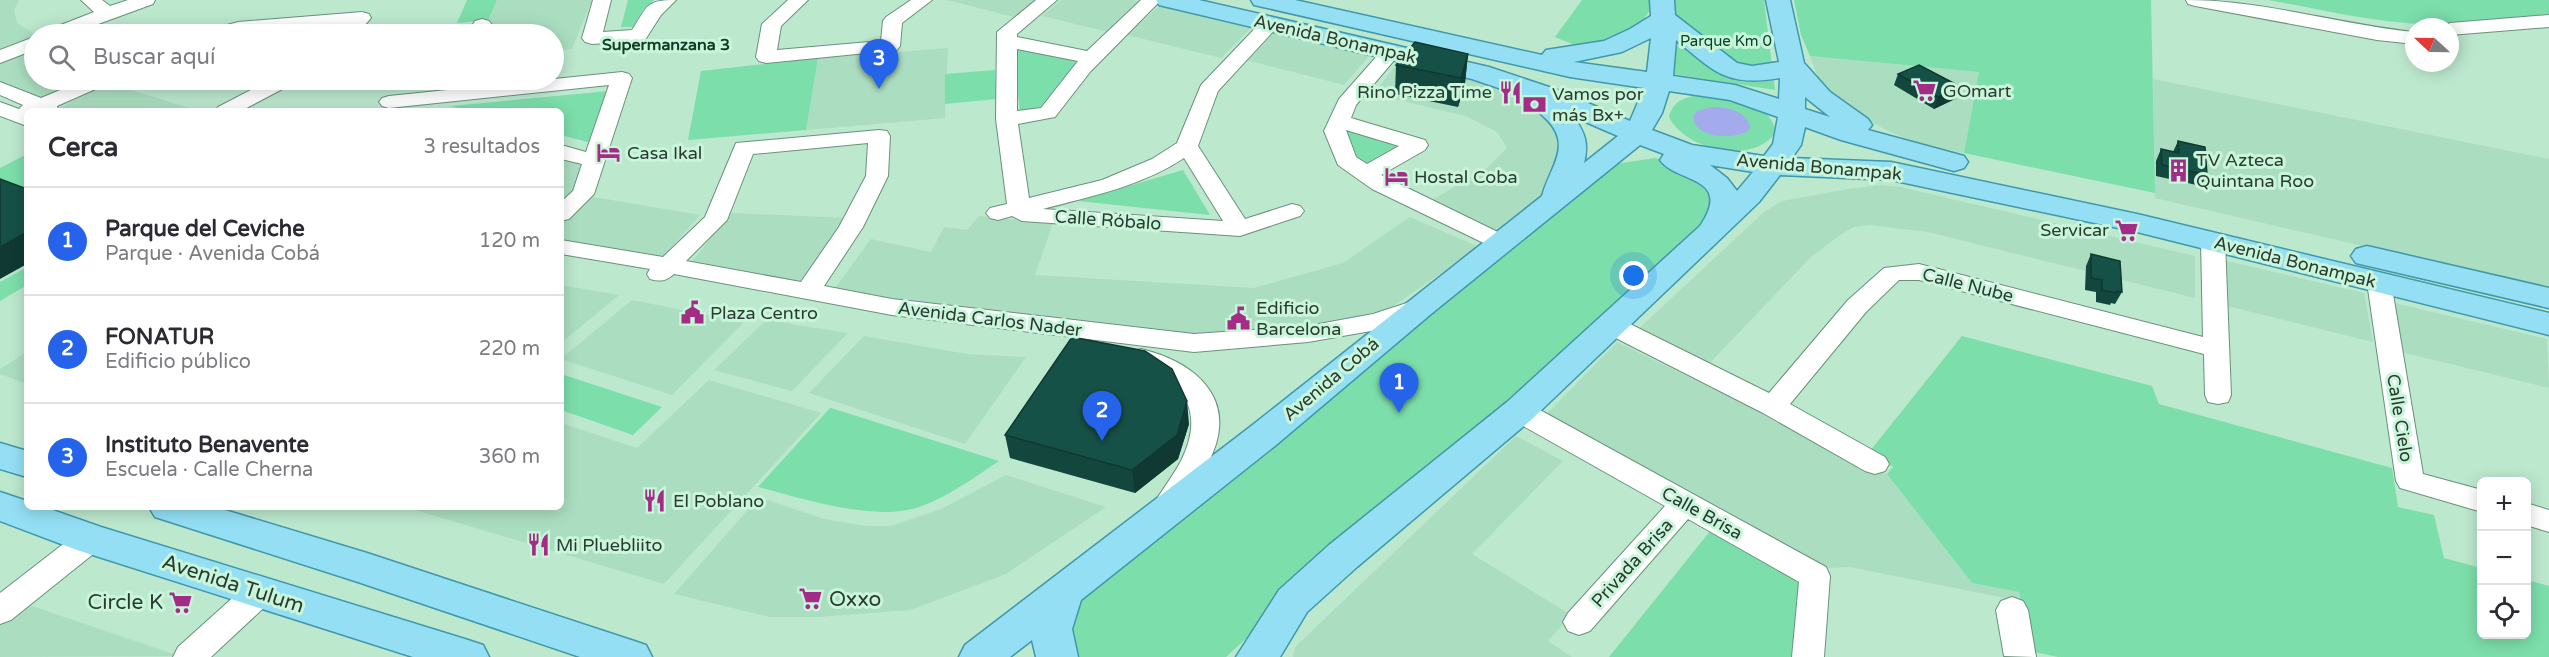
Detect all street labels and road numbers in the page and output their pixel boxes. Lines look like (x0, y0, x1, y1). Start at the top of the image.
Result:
street label: Avenida Bonampak (1252, 10, 1419, 68)
street label: Avenida Bonampak (1735, 149, 1903, 185)
street label: Calle Róbalo (1054, 205, 1162, 235)
street label: Avenida Bonampak (2212, 231, 2378, 293)
street label: Calle Nube (1920, 263, 2016, 307)
street label: Avenida Carlos Nader (897, 297, 1083, 341)
street label: Avenida Cobá (1278, 332, 1384, 426)
street label: Calle Cielo (2382, 372, 2418, 464)
street label: Calle Brisa (1658, 482, 1746, 544)
street label: Privada Brisa (1587, 514, 1677, 612)
street label: Avenida Tulum (159, 549, 307, 619)

